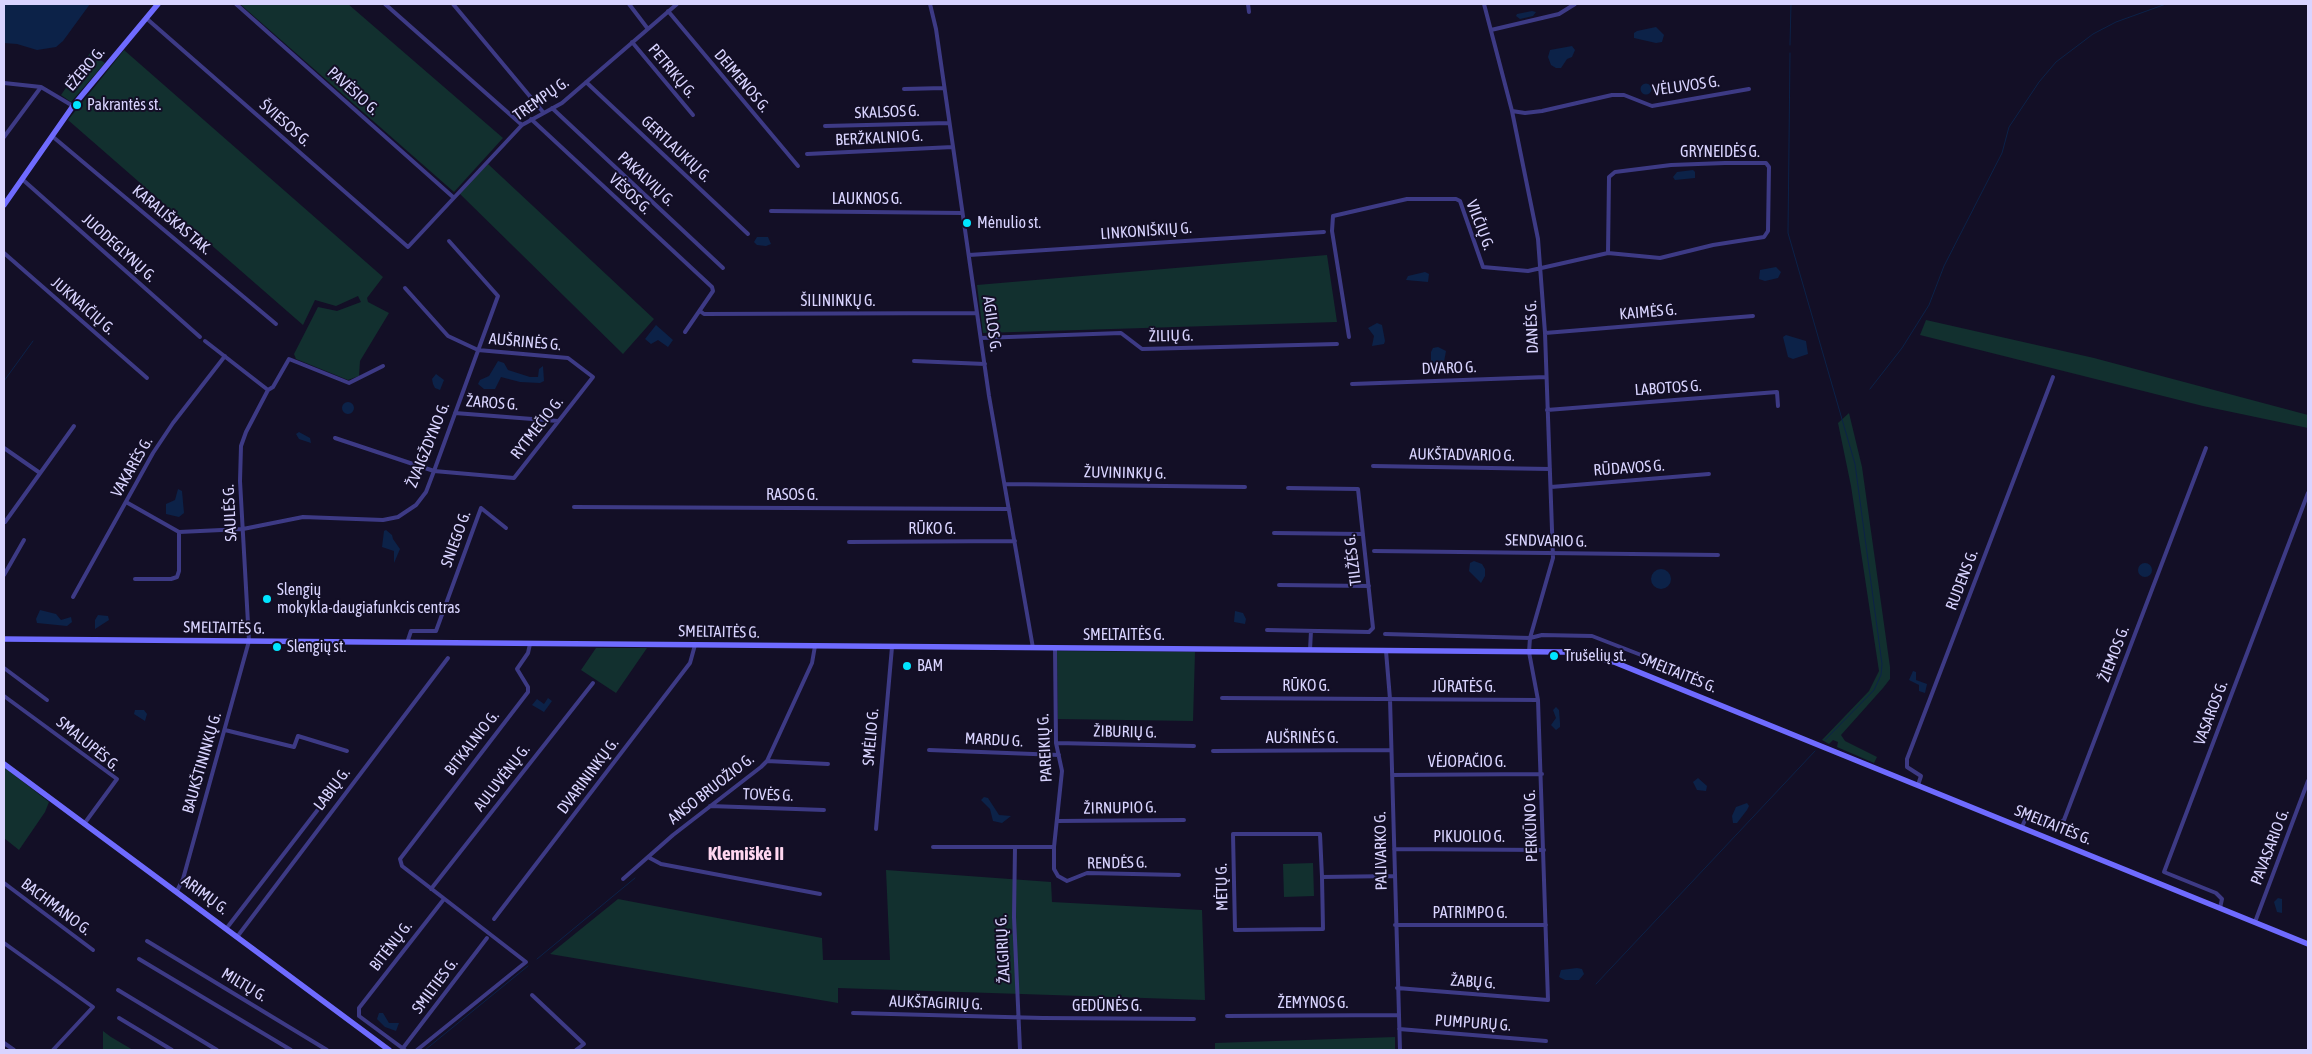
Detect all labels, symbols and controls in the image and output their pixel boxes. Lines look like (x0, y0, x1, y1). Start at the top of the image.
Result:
street label: PETRIKŲ G. (644, 40, 700, 102)
street label: EŽERO G. (61, 43, 109, 95)
street label: DEIMENOS G. (710, 46, 774, 116)
street label: PAVĖSIO G. (323, 63, 383, 119)
street label: VĖLUVOS G. (1651, 72, 1721, 100)
street label: TREMPŲ G. (510, 73, 572, 125)
place label: Pakrantės st. (87, 95, 161, 115)
street label: ŠVIESOS G. (255, 95, 315, 151)
marker: Pakrantės st. (71, 99, 83, 111)
street label: SKALSOS G. (854, 101, 920, 123)
street label: GERTLAUKIŲ G. (637, 112, 715, 186)
street label: BERŽKALNIO G. (835, 126, 923, 150)
street label: GRYNEIDĖS G. (1680, 142, 1760, 162)
street label: PAKALVIŲ G. (614, 148, 678, 210)
street label: VĖSOS G. (605, 170, 655, 218)
street label: KARALIŠKAS TAK. (128, 181, 216, 259)
street label: LAUKNOS G. (832, 189, 902, 209)
street label: VILČIŲ G. (1462, 197, 1498, 253)
street label: JUODEGLYNŲ G. (78, 210, 160, 286)
place label: Mėnulio st. (977, 213, 1041, 233)
marker: Mėnulio st. (961, 217, 973, 229)
street label: LINKONIŠKIŲ G. (1100, 218, 1192, 244)
street label: JUKNAIČIŲ G. (47, 273, 119, 339)
street label: ŠILININKŲ G. (801, 291, 875, 311)
street label: AGILOS G. (979, 295, 1005, 353)
street label: DANĖS G. (1521, 300, 1543, 354)
street label: KAIMĖS G. (1619, 300, 1677, 324)
street label: ŽILIŲ G. (1149, 326, 1193, 346)
street label: AUŠRINĖS G. (488, 329, 562, 355)
street label: DVARO G. (1421, 357, 1477, 379)
street label: LABOTOS G. (1634, 376, 1702, 400)
street label: ŽAROS G. (465, 392, 519, 414)
street label: RYTMEČIO G. (507, 393, 567, 463)
street label: ŽVAIGŽDYNO G. (402, 400, 454, 490)
street label: VAKARĖS G. (107, 434, 157, 500)
street label: AUKŠTADVARIO G. (1409, 444, 1515, 466)
street label: RŪDAVOS G. (1593, 456, 1665, 480)
street label: ŽUVININKŲ G. (1084, 463, 1166, 483)
street label: SAULĖS G. (219, 484, 241, 542)
street label: RASOS G. (766, 485, 818, 505)
street label: SNIEGO G. (437, 508, 475, 570)
street label: RŪKO G. (908, 519, 956, 539)
street label: SENDVARIO G. (1505, 531, 1587, 551)
street label: TILŽĖS G. (1340, 533, 1366, 587)
street label: RUDENS G. (1942, 547, 1982, 613)
place label: Slengių mokykla-daugiafunkcis centras (277, 580, 460, 618)
marker: Slengių mokykla-daugiafunkcis centras (261, 593, 273, 605)
street label: SMELTAITĖS G. (183, 618, 265, 638)
street label: SMELTAITĖS G. (678, 622, 760, 642)
street label: ŽIEMOS G. (2095, 623, 2133, 685)
street label: SMELTAITĖS G. (1083, 625, 1165, 645)
place label: Slengių st. (287, 637, 346, 657)
marker: Slengių st. (271, 641, 283, 653)
place label: Trušelių st. (1564, 646, 1626, 666)
street label: SMELTAITĖS G. (1637, 649, 1719, 697)
marker: Trušelių st. (1548, 650, 1560, 662)
place label: BAM (917, 656, 943, 676)
marker: BAM (901, 660, 913, 672)
street label: RŪKO G. (1282, 676, 1330, 696)
street label: JŪRATĖS G. (1432, 677, 1496, 697)
street label: VASAROS G. (2190, 678, 2232, 748)
street label: BITKALNIO G. (441, 707, 503, 779)
street label: SMĖLIO G. (859, 708, 883, 766)
street label: BAUKŠTININKŲ G. (178, 710, 226, 816)
street label: SMALUPĖS G. (53, 713, 123, 775)
street label: PAREIKIŲ G. (1034, 713, 1056, 783)
street label: ŽIBURIŲ G. (1093, 722, 1157, 742)
street label: AUŠRINĖS G. (1266, 728, 1338, 748)
street label: MARDU G. (964, 729, 1024, 751)
street label: DVARININKŲ G. (553, 734, 623, 818)
street label: AULUVĖNŲ G. (470, 741, 534, 815)
street label: ANSO BRUOŽIO G. (664, 750, 758, 828)
street label: VĖJOPAČIO G. (1428, 752, 1506, 772)
street label: LABIŲ G. (310, 764, 354, 814)
street label: TOVĖS G. (742, 785, 794, 805)
street label: PERKŪNO G. (1520, 790, 1542, 862)
street label: ŽIRNUPIO G. (1083, 798, 1157, 818)
street label: SMELTAITĖS G. (2012, 801, 2094, 849)
street label: PAVASARIO G. (2247, 806, 2293, 888)
street label: PALIVARKO G. (1371, 811, 1391, 891)
street label: PIKUOLIO G. (1433, 827, 1505, 847)
district label: Klemiškė II (708, 843, 784, 865)
street label: RENDĖS G. (1087, 853, 1147, 873)
street label: MĖTŲ G. (1212, 863, 1232, 911)
street label: ARIMŲ G. (178, 871, 232, 919)
street label: BACHMANO G. (17, 874, 95, 940)
street label: PATRIMPO G. (1433, 903, 1507, 923)
street label: ŽALGIRIŲ G. (992, 914, 1014, 984)
street label: BITĖNŲ G. (366, 917, 416, 975)
street label: SMILTIES G. (408, 954, 462, 1018)
street label: MILTŲ G. (218, 964, 270, 1006)
street label: ŽABŲ G. (1450, 971, 1496, 993)
street label: AUKŠTAGIRIŲ G. (889, 992, 983, 1014)
street label: ŽEMYNOS G. (1278, 993, 1348, 1013)
street label: GEDŪNĖS G. (1072, 996, 1142, 1016)
street label: PUMPURŲ G. (1434, 1011, 1512, 1035)

